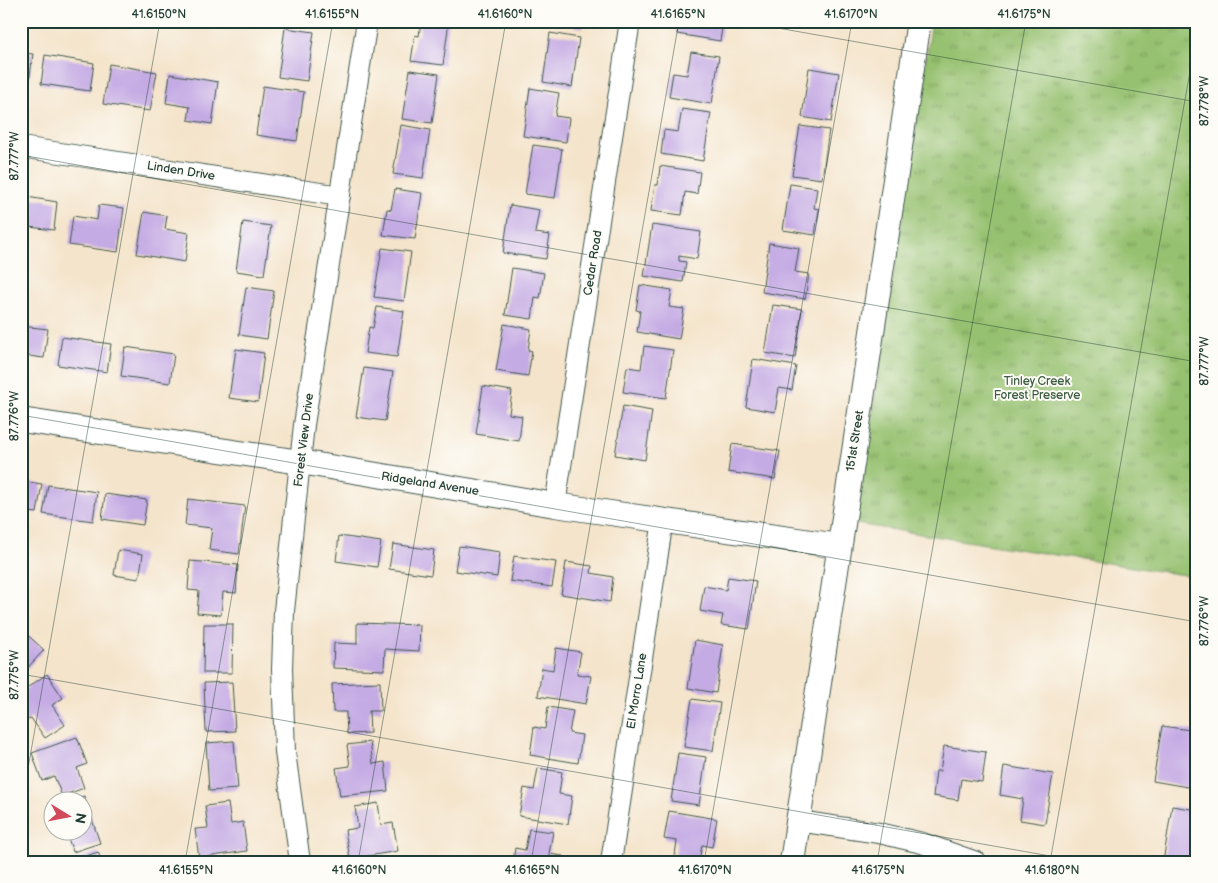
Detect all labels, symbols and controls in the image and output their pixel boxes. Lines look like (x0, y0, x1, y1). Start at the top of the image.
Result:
text: 41.6150°N (132, 7, 186, 22)
text: 41.6155°N (305, 7, 359, 22)
text: 41.6160°N (477, 7, 533, 22)
text: 41.6165°N (651, 7, 705, 22)
text: 41.6170°N (824, 7, 878, 22)
text: 41.6175°N (997, 7, 1051, 22)
text: 87.778°W (1197, 76, 1212, 126)
text: 87.777°W (7, 131, 22, 181)
street label: Linden Drive (146, 158, 216, 184)
street label: Cedar Road (580, 229, 606, 297)
text: 87.777°W (1197, 336, 1212, 386)
park label: Tinley Creek Forest Preserve (994, 374, 1080, 403)
text: 87.776°W (7, 391, 22, 441)
street label: Forest View Drive (291, 392, 317, 488)
street label: 151st Street (843, 409, 867, 473)
street label: Ridgeland Avenue (380, 469, 480, 499)
text: 87.776°W (1197, 596, 1212, 646)
text: 87.775°W (7, 650, 22, 700)
street label: El Morro Lane (624, 652, 650, 730)
north arrow (42, 790, 92, 840)
text: N (71, 812, 90, 825)
text: 41.6155°N (159, 863, 213, 878)
text: 41.6160°N (331, 863, 387, 878)
text: 41.6165°N (505, 863, 559, 878)
text: 41.6170°N (678, 863, 732, 878)
text: 41.6175°N (851, 863, 905, 878)
text: 41.6180°N (1025, 863, 1079, 878)

